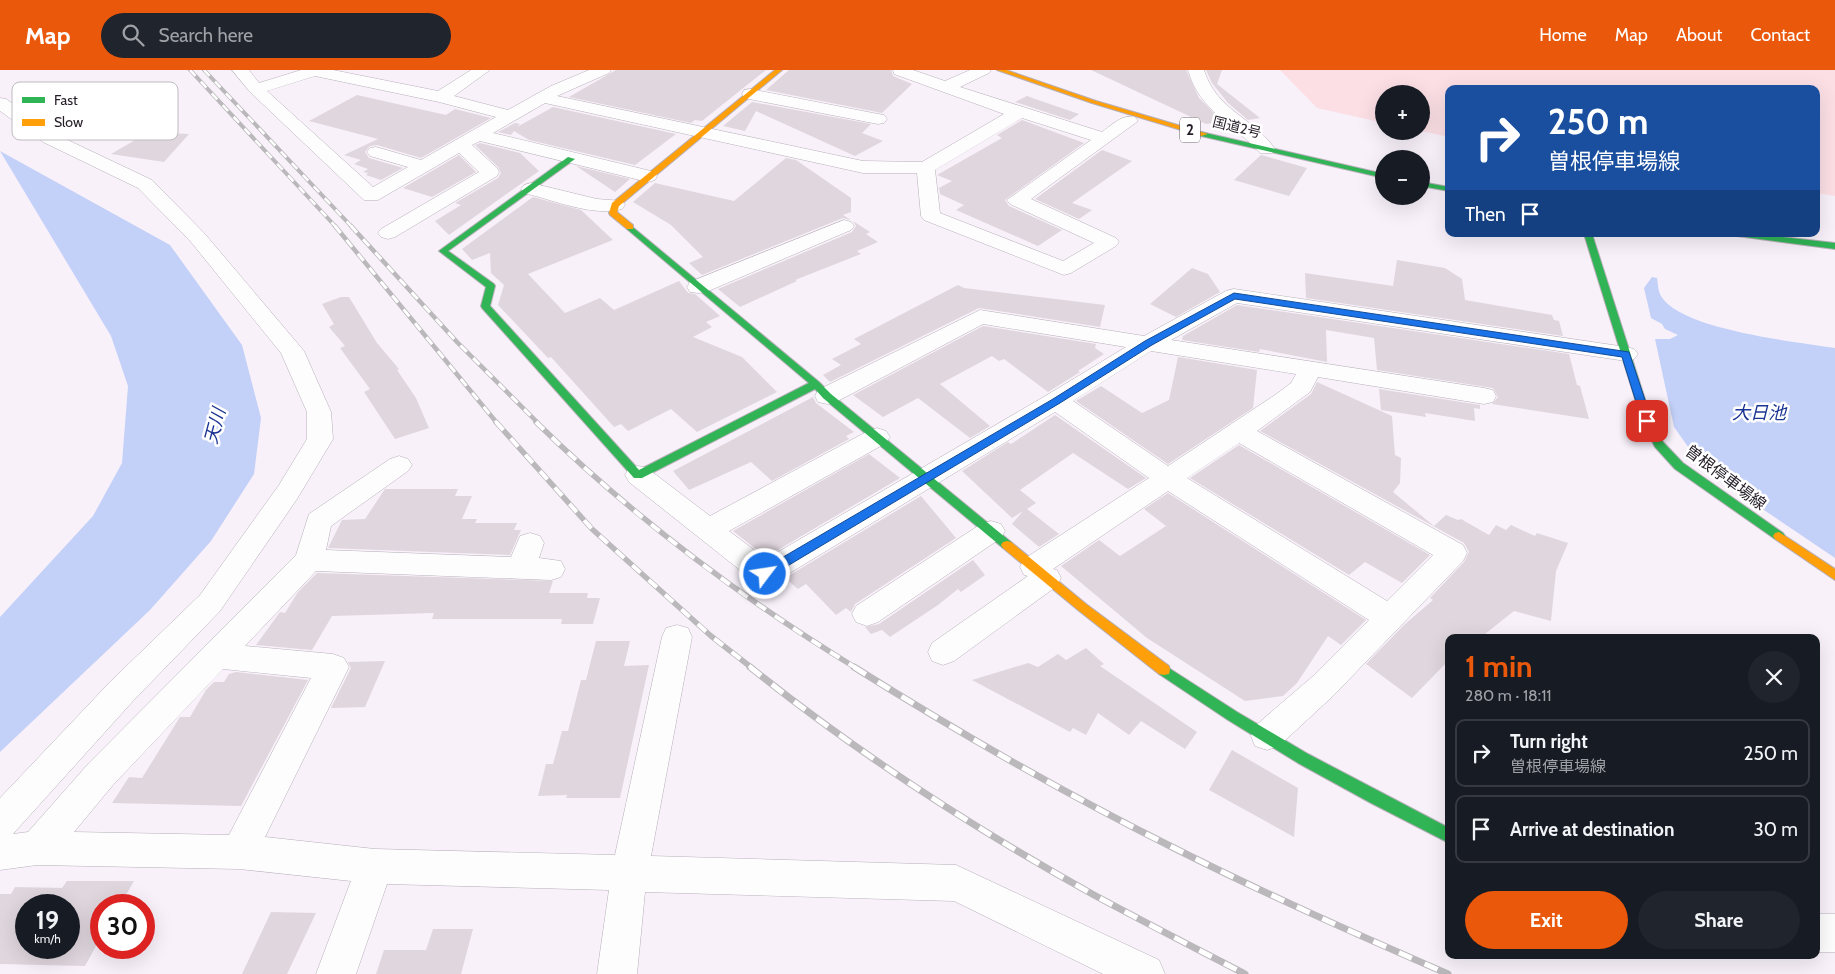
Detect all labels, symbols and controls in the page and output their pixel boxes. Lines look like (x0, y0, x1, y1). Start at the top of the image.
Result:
search box (101, 13, 451, 58)
text: Map (25, 21, 71, 50)
icon: search (119, 21, 147, 49)
text: Search here (159, 24, 253, 47)
text: Home (1539, 24, 1587, 46)
text: Map (1615, 24, 1648, 46)
text: About (1676, 24, 1722, 46)
text: Contact (1750, 24, 1810, 46)
legend (12, 82, 178, 140)
map controls (1375, 85, 1430, 205)
button: + (1375, 85, 1430, 140)
text: Fast (54, 91, 78, 109)
text: 250 m (1548, 100, 1648, 143)
icon: right (1465, 105, 1530, 170)
street label: 国道2号 (1211, 112, 1263, 142)
text: Slow (54, 113, 83, 131)
road number: 2 (1180, 118, 1200, 142)
text: 曽根停車場線 (1548, 148, 1680, 175)
button: − (1375, 150, 1430, 205)
icon: arrive (1516, 200, 1544, 228)
text: Then (1465, 203, 1506, 226)
pin (1626, 400, 1668, 442)
water label: 大日池 (1732, 402, 1788, 424)
water label: 天川 (200, 404, 231, 446)
icon: arrive (1633, 407, 1661, 435)
street label: 曽根停車場線 (1682, 441, 1770, 514)
position arrow (738, 547, 790, 599)
text: 1 min (1465, 648, 1533, 685)
button: close (1748, 651, 1800, 703)
text: 280 m · 18:11 (1465, 686, 1552, 705)
text: Turn right (1510, 730, 1588, 753)
icon: right (1467, 739, 1495, 767)
text: 250 m (1744, 742, 1798, 765)
text: 曽根停車場線 (1510, 757, 1606, 776)
icon: arrive (1467, 815, 1495, 843)
text: Arrive at destination (1510, 818, 1674, 841)
text: 30 m (1754, 818, 1798, 841)
button: Exit (1465, 891, 1628, 949)
button: Share (1638, 891, 1800, 949)
speed limit sign: 30 (90, 894, 155, 959)
text: 19 (36, 905, 59, 935)
text: km/h (34, 931, 61, 946)

